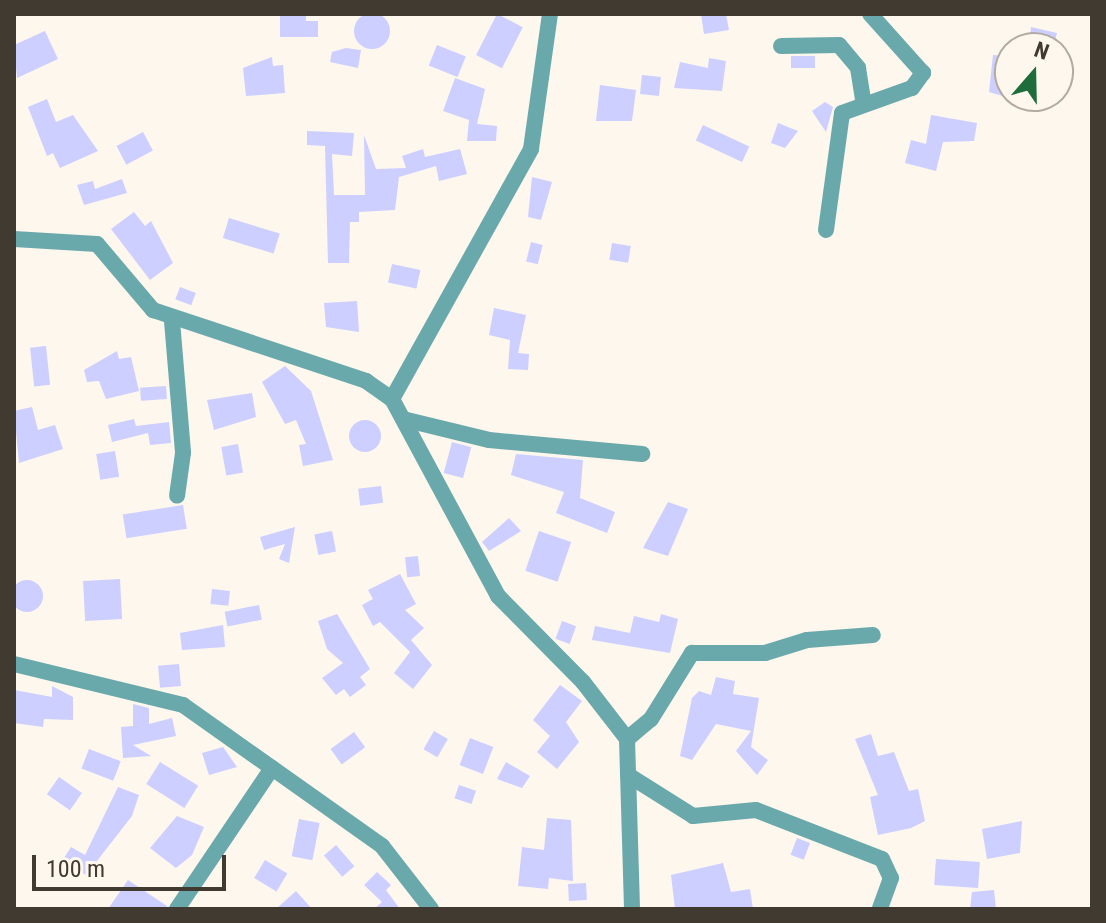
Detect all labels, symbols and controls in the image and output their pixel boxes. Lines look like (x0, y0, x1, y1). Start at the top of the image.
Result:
north arrow (994, 32, 1074, 112)
text: N (1031, 37, 1052, 65)
scale bar (36, 839, 230, 889)
text: 100 m (46, 855, 105, 883)

